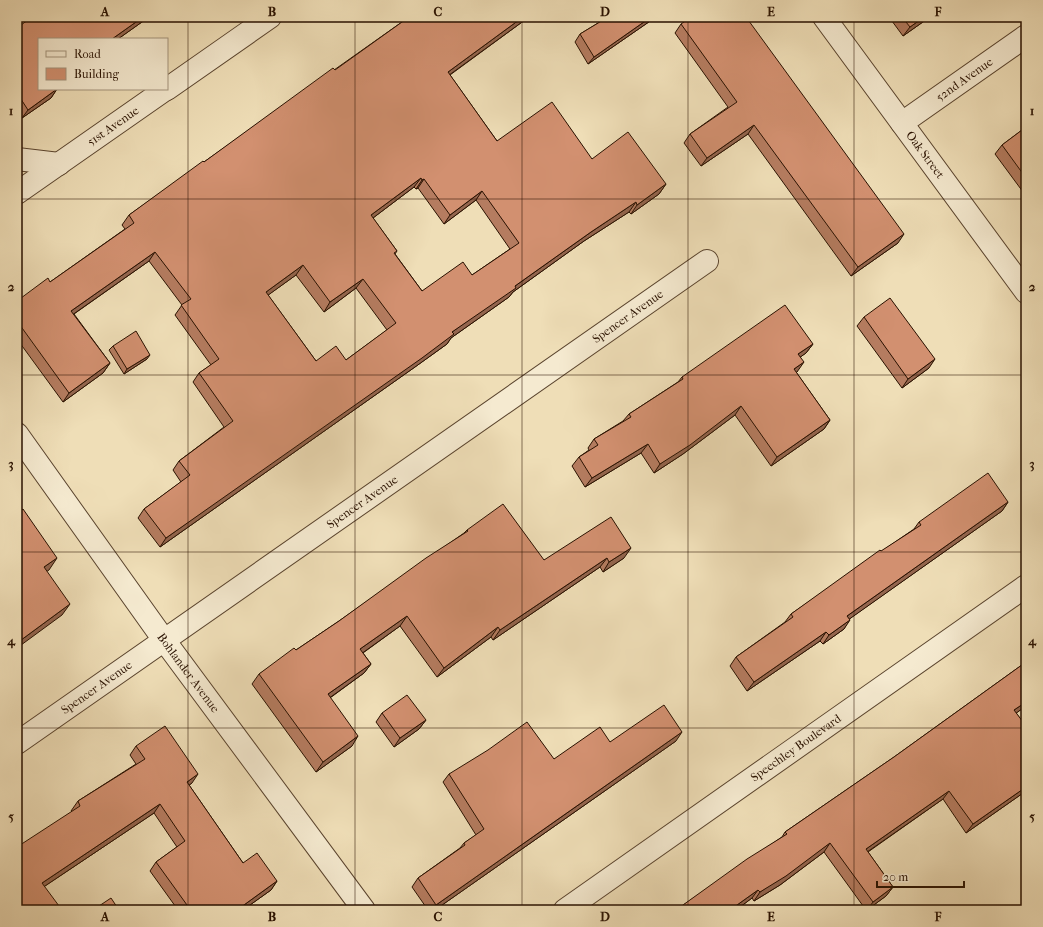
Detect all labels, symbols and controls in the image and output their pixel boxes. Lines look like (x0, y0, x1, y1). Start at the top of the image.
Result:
text: A (100, 4, 110, 19)
text: B (268, 4, 277, 19)
text: C (434, 4, 443, 19)
text: D (600, 4, 610, 19)
text: E (767, 4, 775, 19)
text: F (934, 4, 942, 19)
legend (38, 38, 168, 90)
text: Road (74, 47, 101, 61)
street label: 52nd Avenue (933, 55, 995, 104)
text: Building (74, 67, 119, 81)
text: 1 (9, 103, 14, 118)
street label: 51st Avenue (85, 103, 141, 149)
text: 1 (1030, 103, 1035, 118)
street label: Oak Street (903, 128, 948, 182)
text: 2 (8, 279, 15, 294)
text: 2 (1029, 279, 1036, 294)
street label: Spencer Avenue (590, 287, 666, 346)
text: 3 (8, 456, 14, 472)
text: 3 (1029, 456, 1035, 472)
street label: Spencer Avenue (324, 472, 400, 531)
street label: Bohlander Avenue (154, 630, 222, 715)
text: 4 (6, 633, 16, 649)
text: 4 (1027, 633, 1037, 649)
street label: Spencer Avenue (58, 658, 135, 717)
street label: Speechley Boulevard (748, 711, 844, 784)
text: 5 (8, 809, 14, 824)
text: 5 (1029, 809, 1035, 824)
scale bar (877, 863, 964, 889)
text: 20 m (883, 870, 908, 884)
text: A (100, 909, 110, 924)
text: B (268, 909, 277, 924)
text: C (434, 909, 443, 924)
text: D (600, 909, 610, 924)
text: E (767, 909, 775, 924)
text: F (934, 909, 942, 924)

